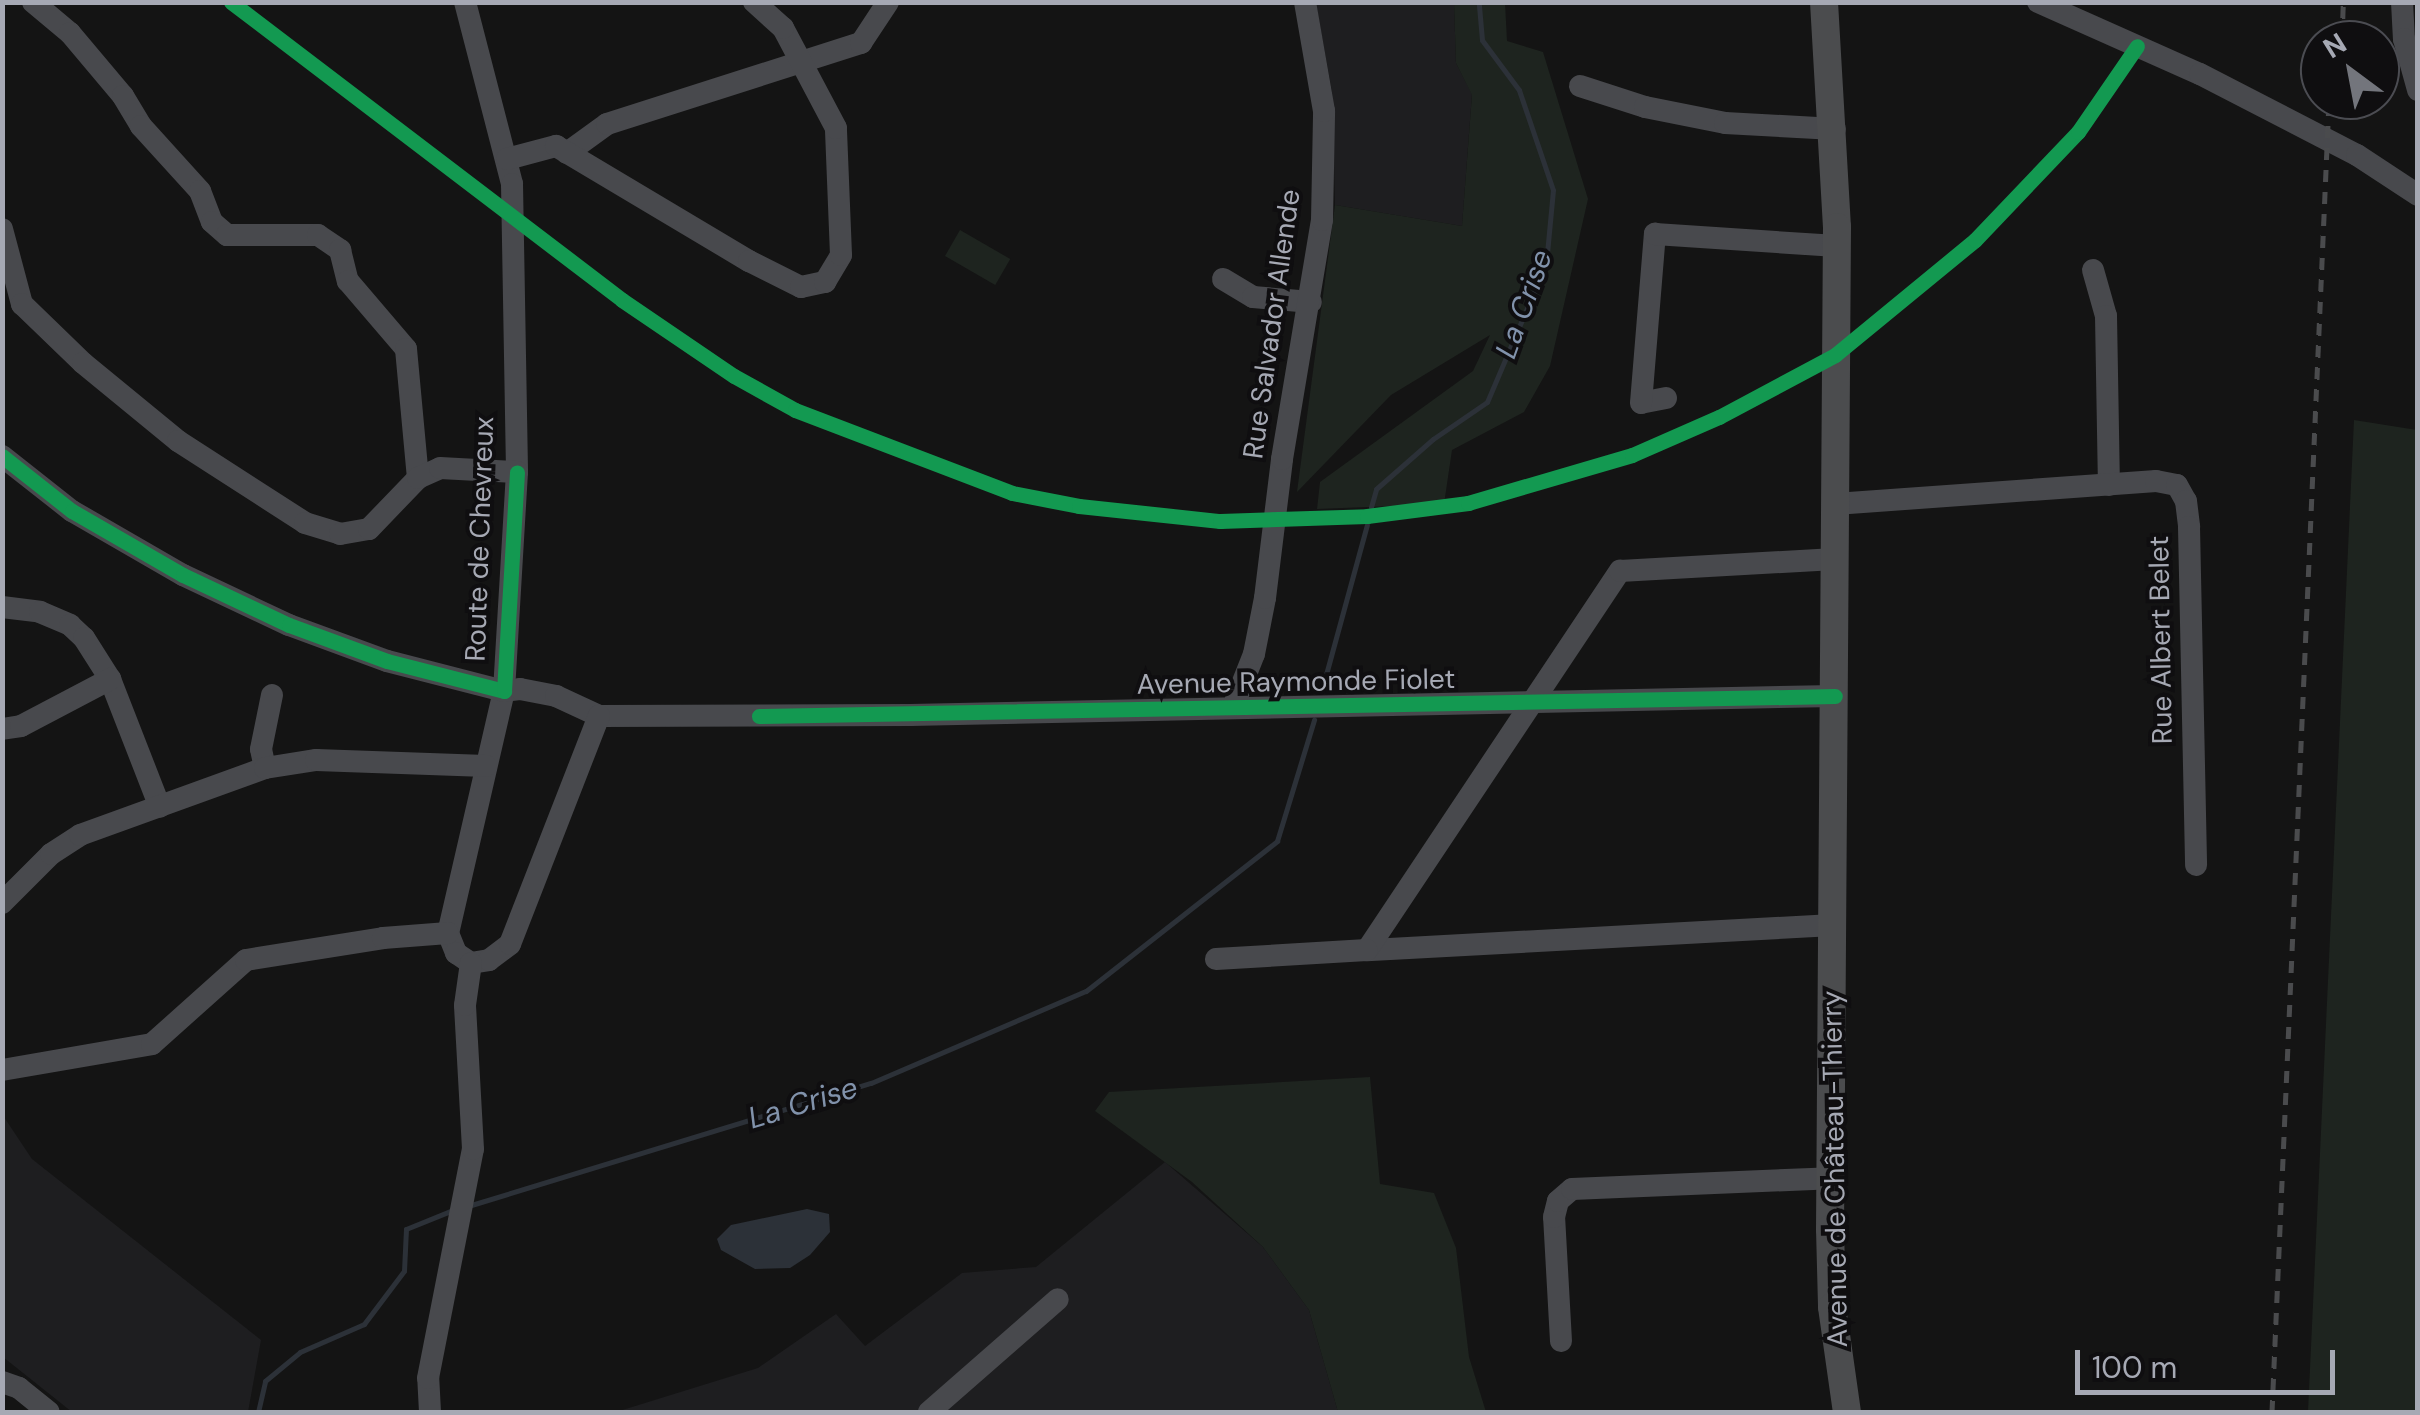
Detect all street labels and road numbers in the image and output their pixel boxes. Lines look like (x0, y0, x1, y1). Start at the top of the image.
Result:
street label: Rue Salvador Allende (1236, 187, 1308, 461)
street label: Route de Chevreux (459, 416, 501, 662)
street label: Rue Albert Belet (2142, 535, 2180, 745)
street label: Avenue Raymonde Fiolet (1136, 662, 1456, 702)
street label: Avenue de Château-Thierry (1815, 990, 1855, 1348)

